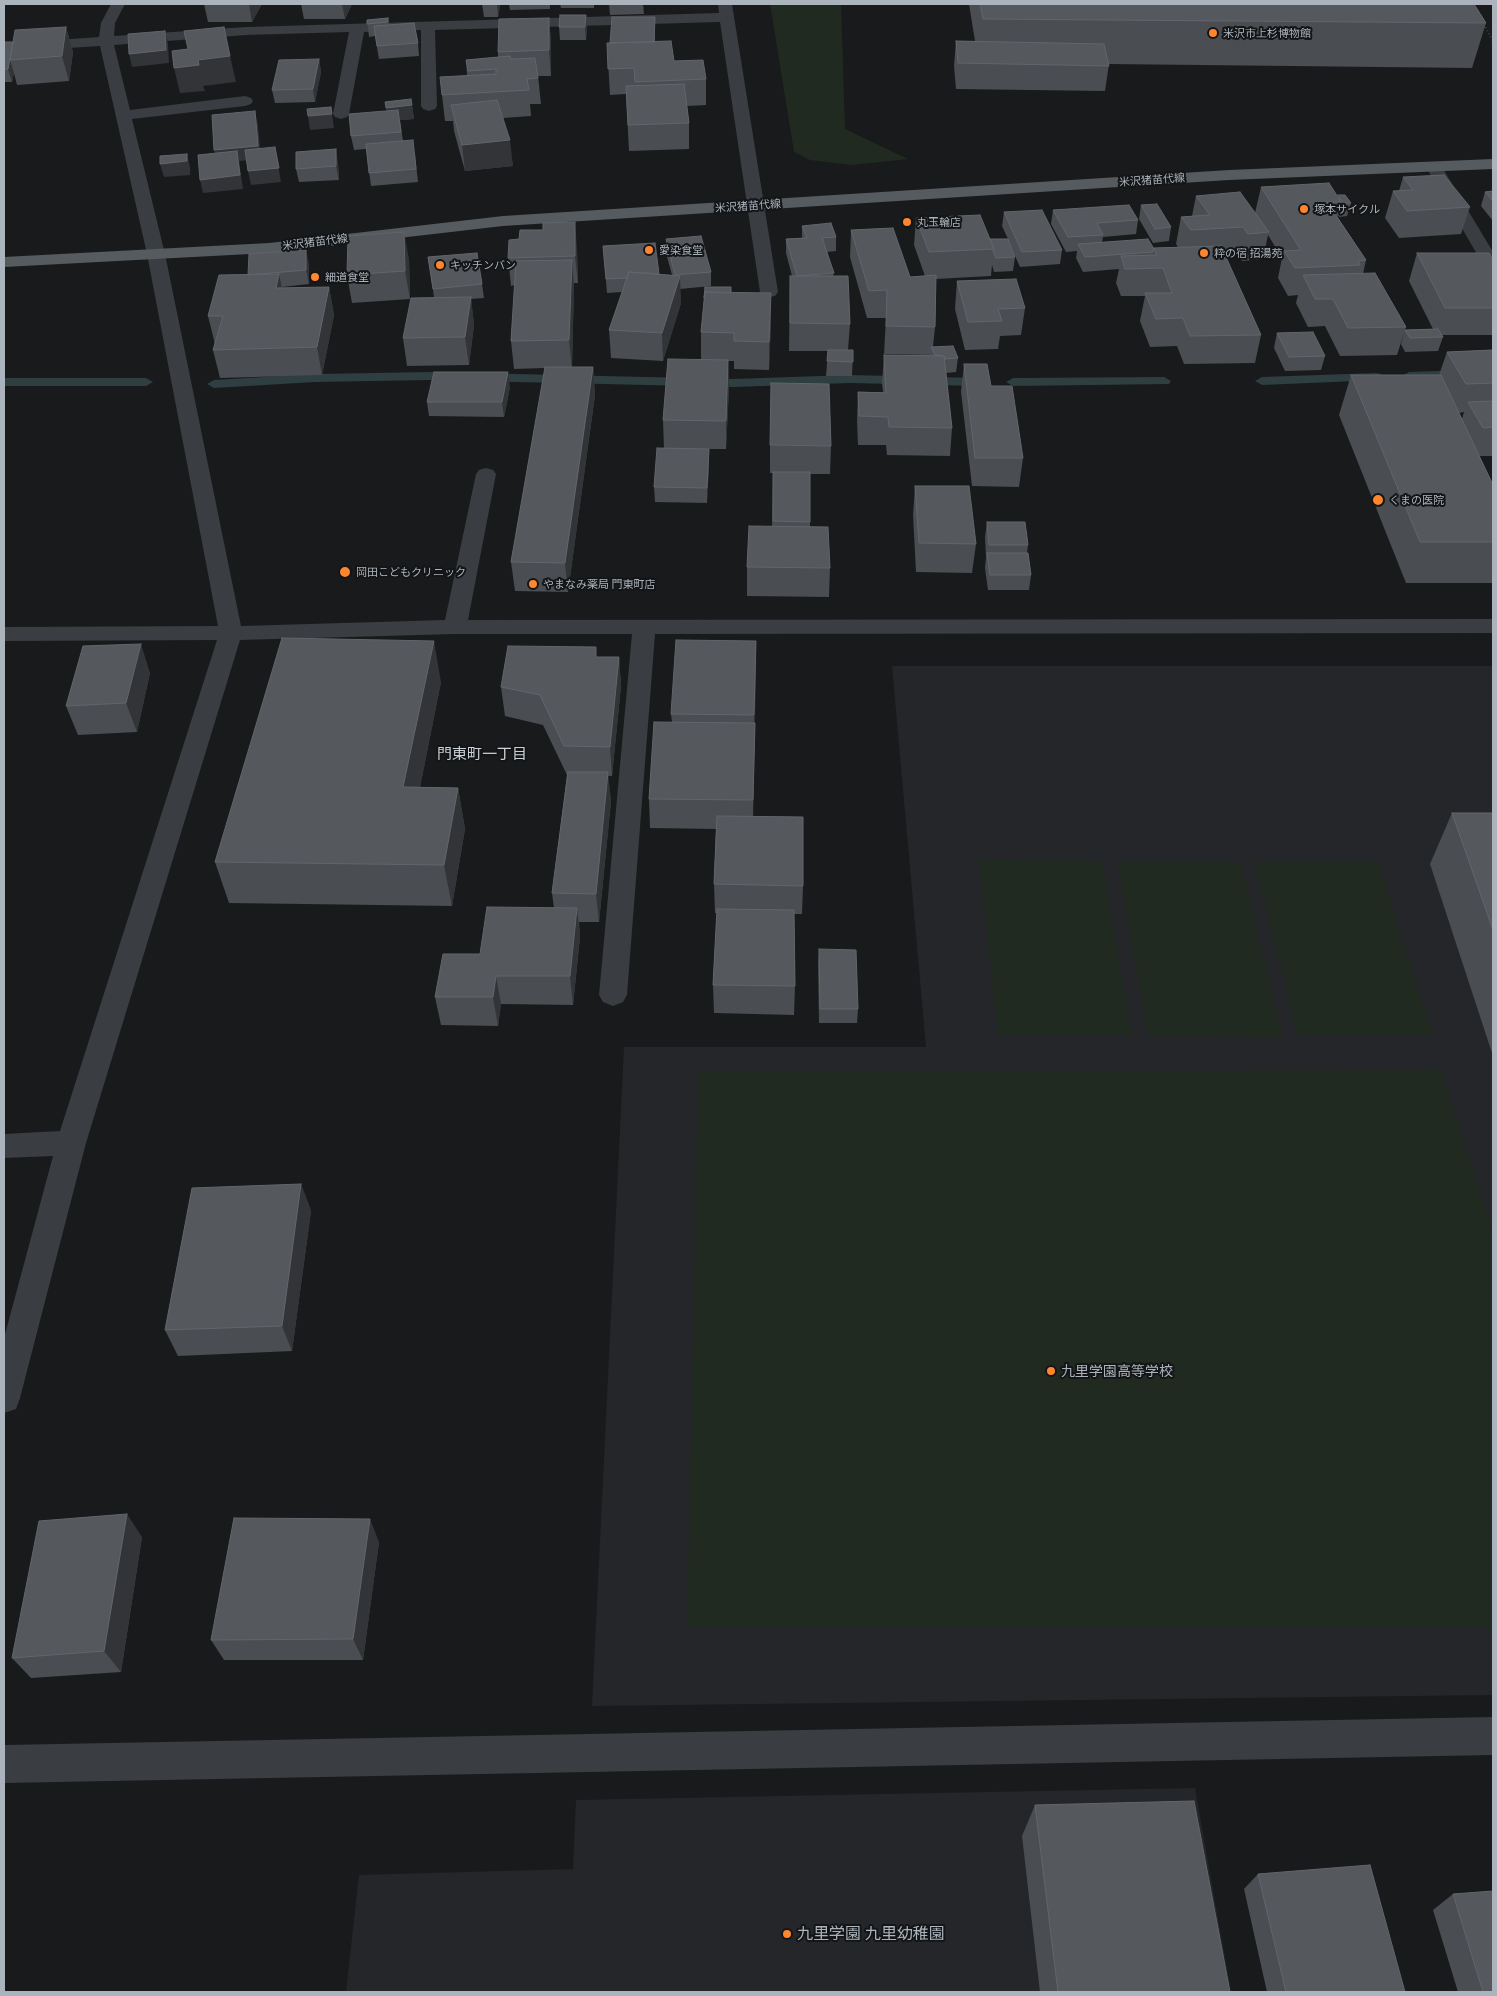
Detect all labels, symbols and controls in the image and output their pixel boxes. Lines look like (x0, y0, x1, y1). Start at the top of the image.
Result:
place label: 米沢市上杉博物館 (1223, 26, 1311, 40)
marker: 米沢市上杉博物館 (1207, 27, 1219, 39)
street label: 米沢猪苗代線 (1119, 171, 1185, 189)
street label: 米沢猪苗代線 (715, 197, 781, 215)
place label: 塚本サイクル (1314, 202, 1380, 216)
marker: 塚本サイクル (1298, 203, 1310, 215)
place label: 丸玉輪店 (917, 215, 961, 229)
marker: 丸玉輪店 (901, 216, 913, 228)
street label: 米沢猪苗代線 (281, 231, 349, 253)
place label: 愛染食堂 (659, 243, 703, 257)
marker: 愛染食堂 (643, 244, 655, 256)
place label: 粋の宿 招湯苑 (1214, 246, 1283, 260)
marker: 粋の宿 招湯苑 (1198, 247, 1210, 259)
place label: キッチンバン (450, 258, 516, 272)
marker: キッチンバン (434, 259, 446, 271)
place label: 細道食堂 (325, 270, 369, 284)
marker: 細道食堂 (309, 271, 321, 283)
marker: くまの医院 (1371, 493, 1385, 507)
place label: くまの医院 (1389, 493, 1444, 507)
marker: 岡田こどもクリニック (338, 565, 352, 579)
place label: 岡田こどもクリニック (356, 565, 466, 579)
place label: やまなみ薬局 門東町店 (543, 577, 656, 591)
marker: やまなみ薬局 門東町店 (527, 578, 539, 590)
district label: 門東町一丁目 (437, 745, 527, 763)
place label: 九里学園高等学校 (1061, 1363, 1173, 1379)
marker: 九里学園高等学校 (1045, 1365, 1057, 1377)
place label: 九里学園 九里幼稚園 (797, 1924, 945, 1944)
marker: 九里学園 九里幼稚園 (781, 1928, 793, 1940)

